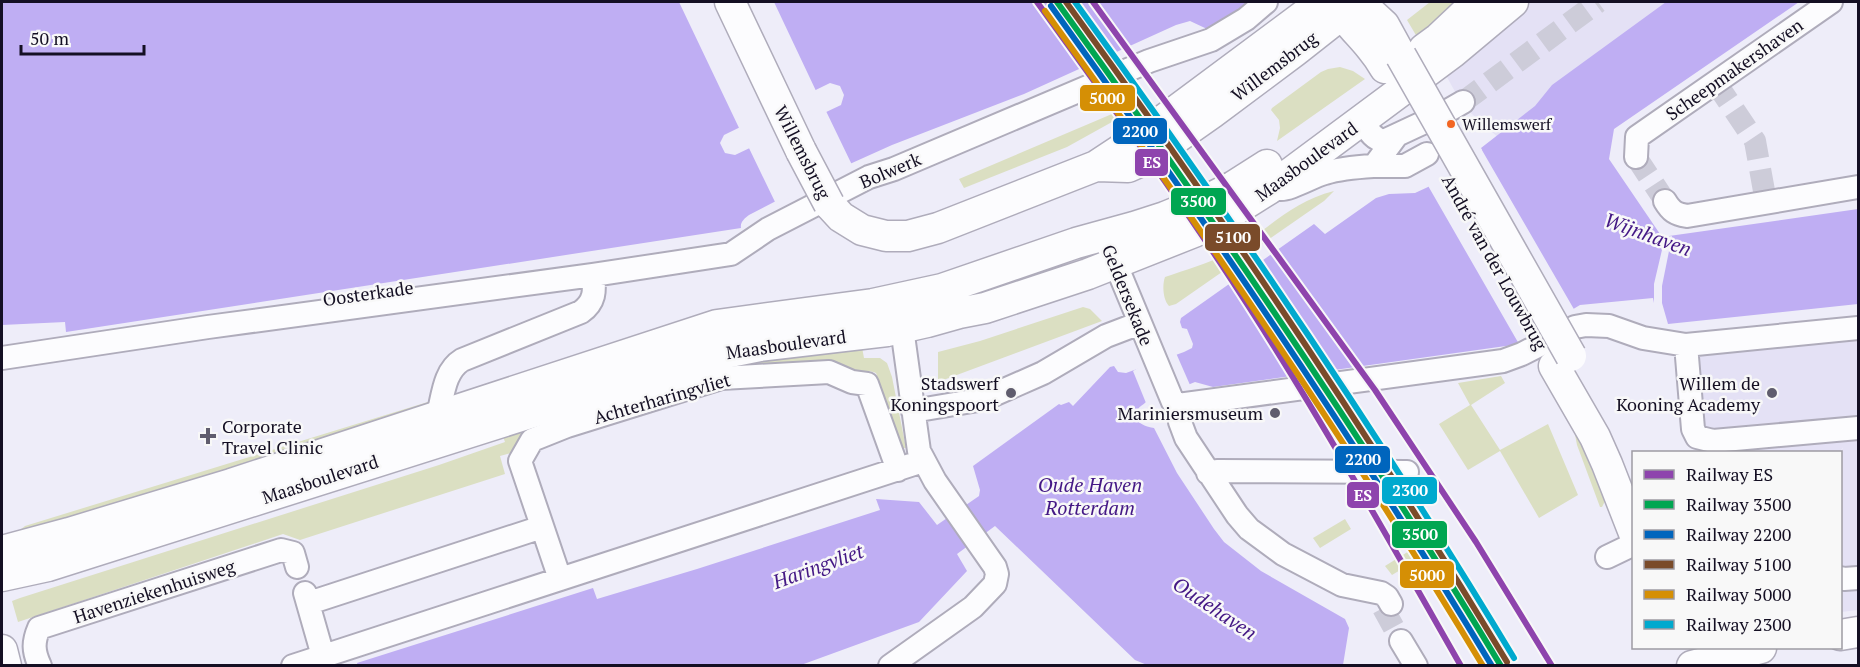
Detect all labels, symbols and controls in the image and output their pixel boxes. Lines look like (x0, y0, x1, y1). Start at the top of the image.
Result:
street label: Scheepmakershaven (1661, 12, 1808, 125)
scale bar (21, 18, 144, 56)
street label: Willemsbrug (1226, 25, 1322, 106)
text: 50 m (30, 26, 70, 50)
line badge: 5000 (1079, 84, 1136, 112)
text: 5000 (1089, 87, 1125, 109)
street label: Willemsbrug (769, 101, 837, 203)
place label: Willemswerf (1462, 113, 1553, 135)
street label: Maasboulevard (1250, 116, 1362, 206)
line badge: 2200 (1112, 117, 1168, 145)
marker: Willemswerf (1445, 118, 1457, 130)
text: 2200 (1122, 120, 1158, 142)
street label: Bolwerk (856, 146, 925, 194)
line badge: ES (1134, 148, 1169, 177)
text: ES (1143, 151, 1161, 173)
street label: André van der Louwbrug (1437, 170, 1553, 354)
line badge: 3500 (1170, 187, 1227, 216)
text: 3500 (1180, 190, 1216, 212)
water label: Wijnhaven (1601, 206, 1695, 262)
line badge: 5100 (1204, 223, 1261, 252)
text: 5100 (1215, 226, 1251, 248)
street label: Geldersekade (1097, 241, 1159, 349)
street label: Oosterkade (321, 275, 415, 311)
street label: Maasboulevard (724, 324, 848, 364)
street label: Achterharingvliet (591, 367, 733, 429)
place label: Stadswerf Koningspoort (891, 371, 1001, 416)
place label: Willem de Kooning Academy (1616, 371, 1761, 416)
marker: Stadswerf Koningspoort (1004, 386, 1018, 400)
marker: Willem de Kooning Academy (1765, 386, 1779, 400)
place label: Mariniersmuseum (1118, 401, 1263, 425)
marker: Mariniersmuseum (1268, 406, 1282, 420)
place label: Corporate Travel Clinic (222, 414, 323, 459)
marker: Corporate Travel Clinic (199, 427, 217, 445)
line badge: 2200 (1334, 445, 1391, 474)
text: 2200 (1345, 448, 1381, 470)
street label: Maasboulevard (259, 449, 381, 509)
legend (1632, 451, 1842, 649)
text: Railway ES (1686, 462, 1773, 486)
water label: Oude Haven Rotterdam (1038, 471, 1142, 521)
line badge: 2300 (1381, 476, 1438, 505)
text: 2300 (1392, 479, 1428, 501)
line badge: ES (1346, 481, 1380, 509)
text: ES (1354, 484, 1372, 506)
text: Railway 3500 (1686, 492, 1791, 516)
line badge: 3500 (1391, 520, 1448, 549)
text: Railway 2200 (1686, 522, 1791, 546)
text: 3500 (1402, 523, 1438, 545)
water label: Haringvliet (768, 537, 868, 595)
text: Railway 5100 (1686, 552, 1791, 576)
street label: Havenziekenhuisweg (70, 553, 238, 628)
line badge: 5000 (1399, 560, 1455, 589)
text: 5000 (1409, 564, 1445, 586)
water label: Oudehaven (1168, 570, 1262, 646)
text: Railway 5000 (1686, 582, 1791, 606)
text: Railway 2300 (1686, 612, 1791, 636)

